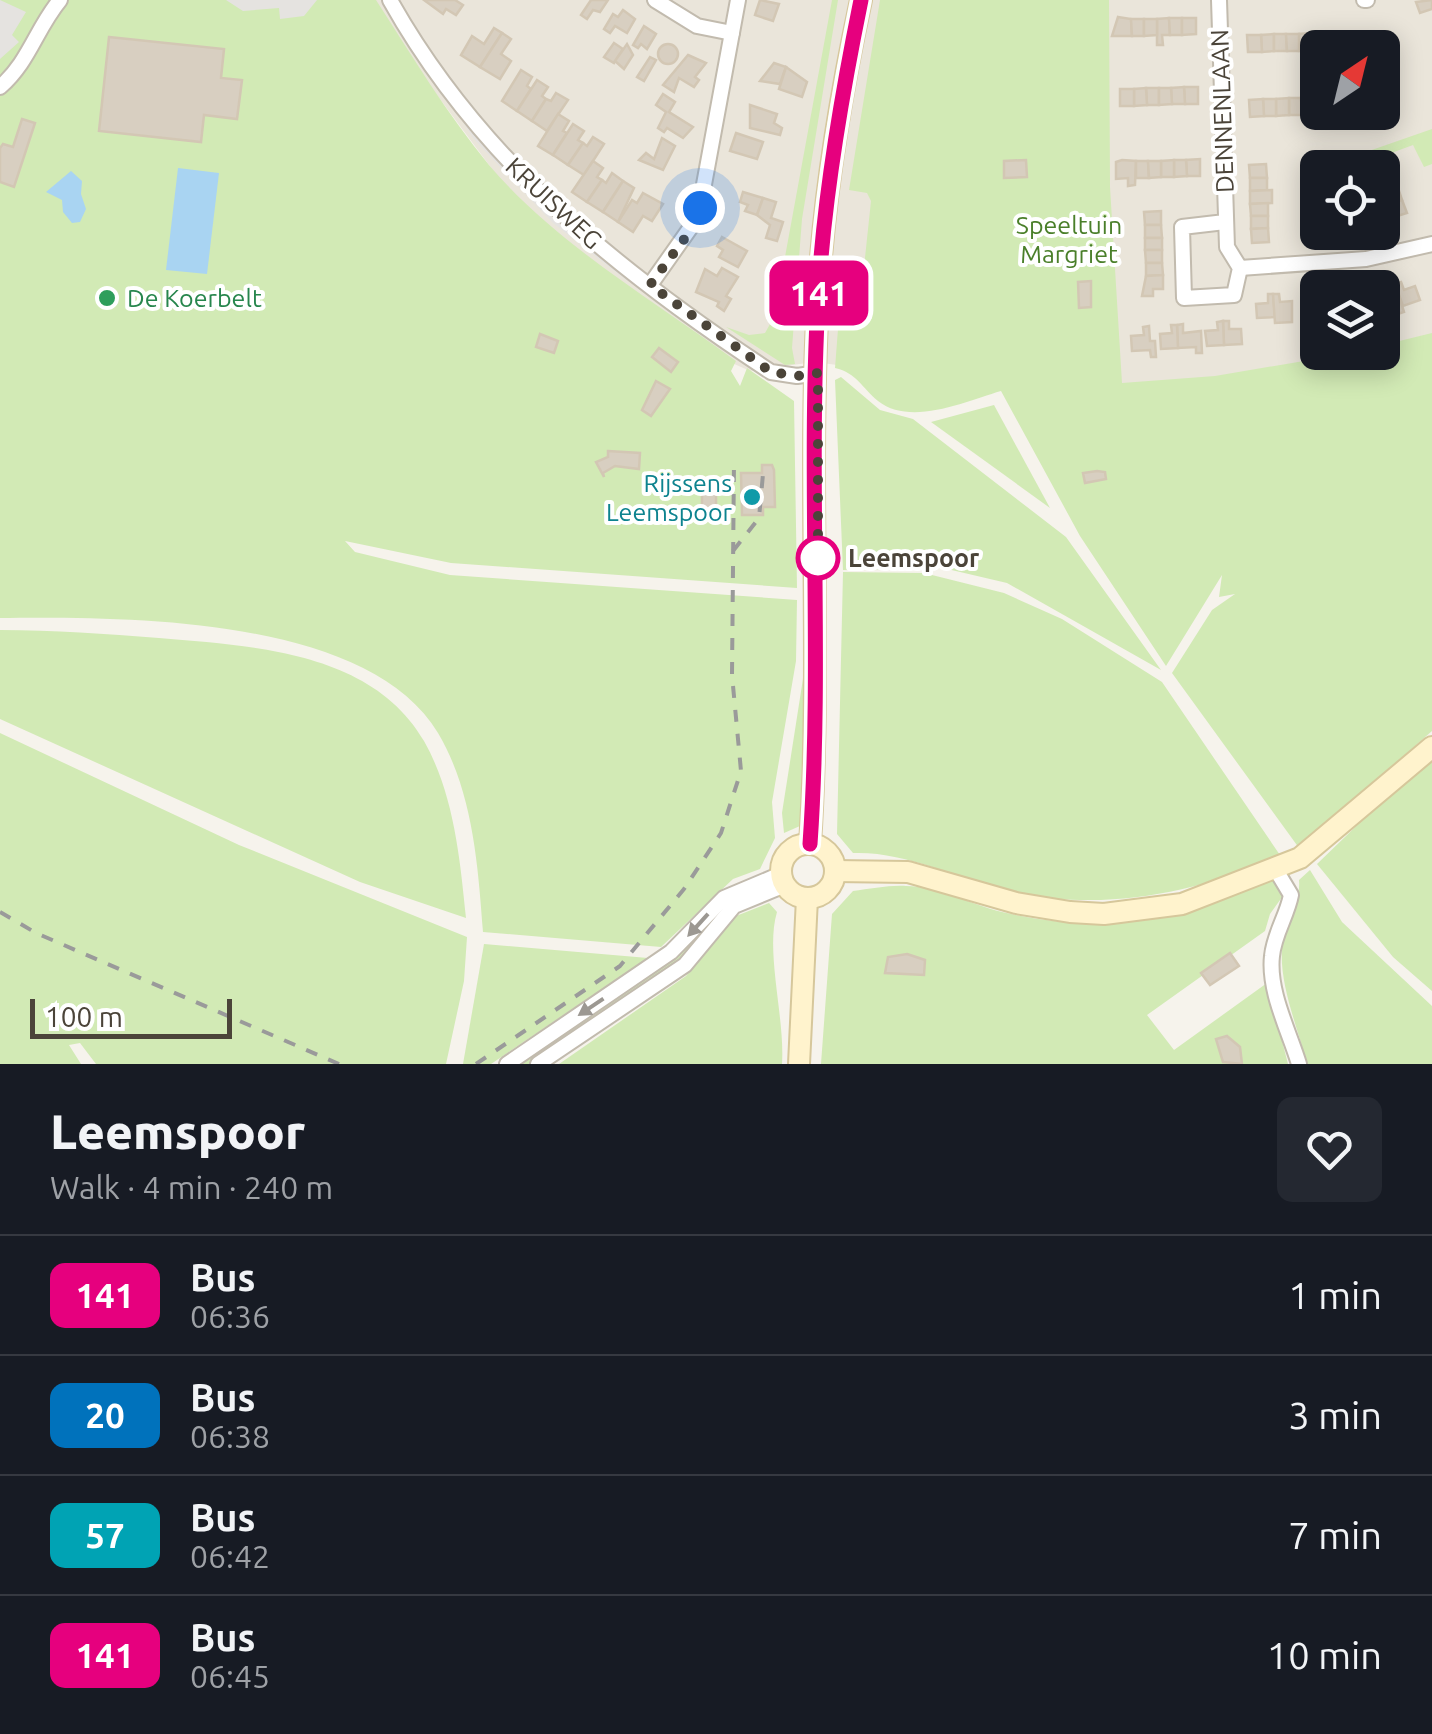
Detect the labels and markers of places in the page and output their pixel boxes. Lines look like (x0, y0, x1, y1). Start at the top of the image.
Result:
place label: De Koerbelt (127, 284, 262, 312)
marker: De Koerbelt (96, 287, 118, 309)
place label: Rijssens Leemspoor (606, 469, 733, 526)
marker: Rijssens Leemspoor (741, 486, 763, 508)
marker: Leemspoor (797, 537, 839, 579)
place label: Leemspoor (848, 544, 980, 572)

